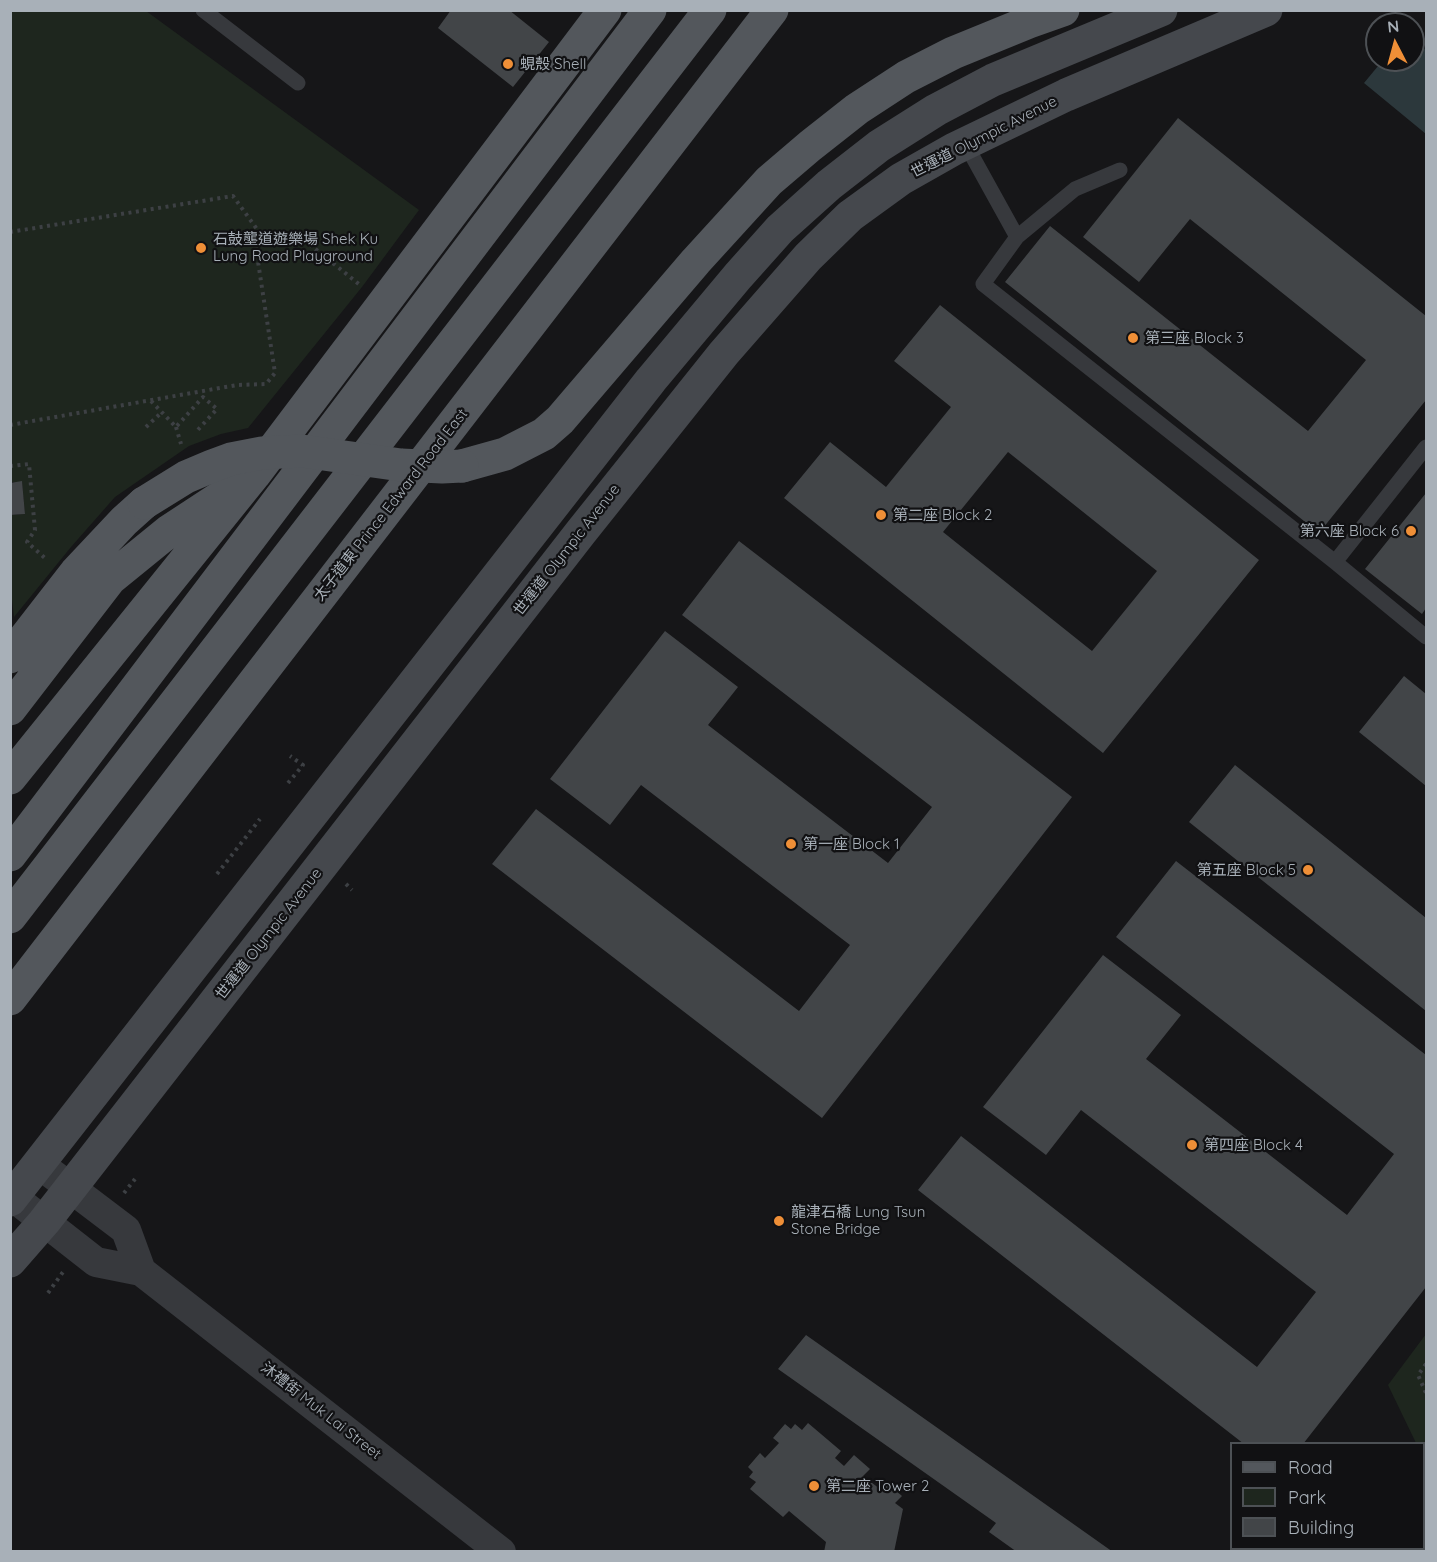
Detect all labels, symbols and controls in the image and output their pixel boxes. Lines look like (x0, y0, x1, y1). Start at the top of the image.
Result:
north arrow (1365, 12, 1425, 72)
text: N (1386, 16, 1400, 37)
place label: 蜆殼 Shell (520, 55, 586, 73)
marker: 蜆殼 Shell (501, 57, 515, 71)
street label: 世運道 Olympic Avenue (908, 92, 1060, 182)
place label: 石鼓壟道遊樂場 Shek Ku Lung Road Playground (213, 230, 378, 265)
marker: 石鼓壟道遊樂場 Shek Ku Lung Road Playground (194, 241, 208, 255)
place label: 第三座 Block 3 (1145, 329, 1244, 347)
marker: 第三座 Block 3 (1126, 331, 1140, 345)
street label: 太子道東 Prince Edward Road East (310, 405, 472, 605)
street label: 世運道 Olympic Avenue (510, 481, 624, 619)
place label: 第二座 Block 2 (893, 506, 992, 524)
marker: 第二座 Block 2 (874, 508, 888, 522)
place label: 第六座 Block 6 (1300, 522, 1399, 540)
marker: 第六座 Block 6 (1404, 524, 1418, 538)
place label: 第一座 Block 1 (803, 835, 900, 853)
marker: 第一座 Block 1 (784, 837, 798, 851)
place label: 第五座 Block 5 (1197, 861, 1296, 879)
marker: 第五座 Block 5 (1301, 863, 1315, 877)
street label: 世運道 Olympic Avenue (212, 865, 326, 1003)
place label: 第四座 Block 4 (1204, 1136, 1303, 1154)
marker: 第四座 Block 4 (1185, 1138, 1199, 1152)
place label: 龍津石橋 Lung Tsun Stone Bridge (791, 1203, 925, 1238)
marker: 龍津石橋 Lung Tsun Stone Bridge (772, 1214, 786, 1228)
street label: 沐禮街 Muk Lai Street (257, 1358, 385, 1464)
legend (1230, 1442, 1425, 1550)
text: Road (1288, 1456, 1333, 1479)
place label: 第二座 Tower 2 (826, 1477, 929, 1495)
marker: 第二座 Tower 2 (807, 1479, 821, 1493)
text: Park (1288, 1486, 1326, 1509)
text: Building (1288, 1516, 1354, 1539)

